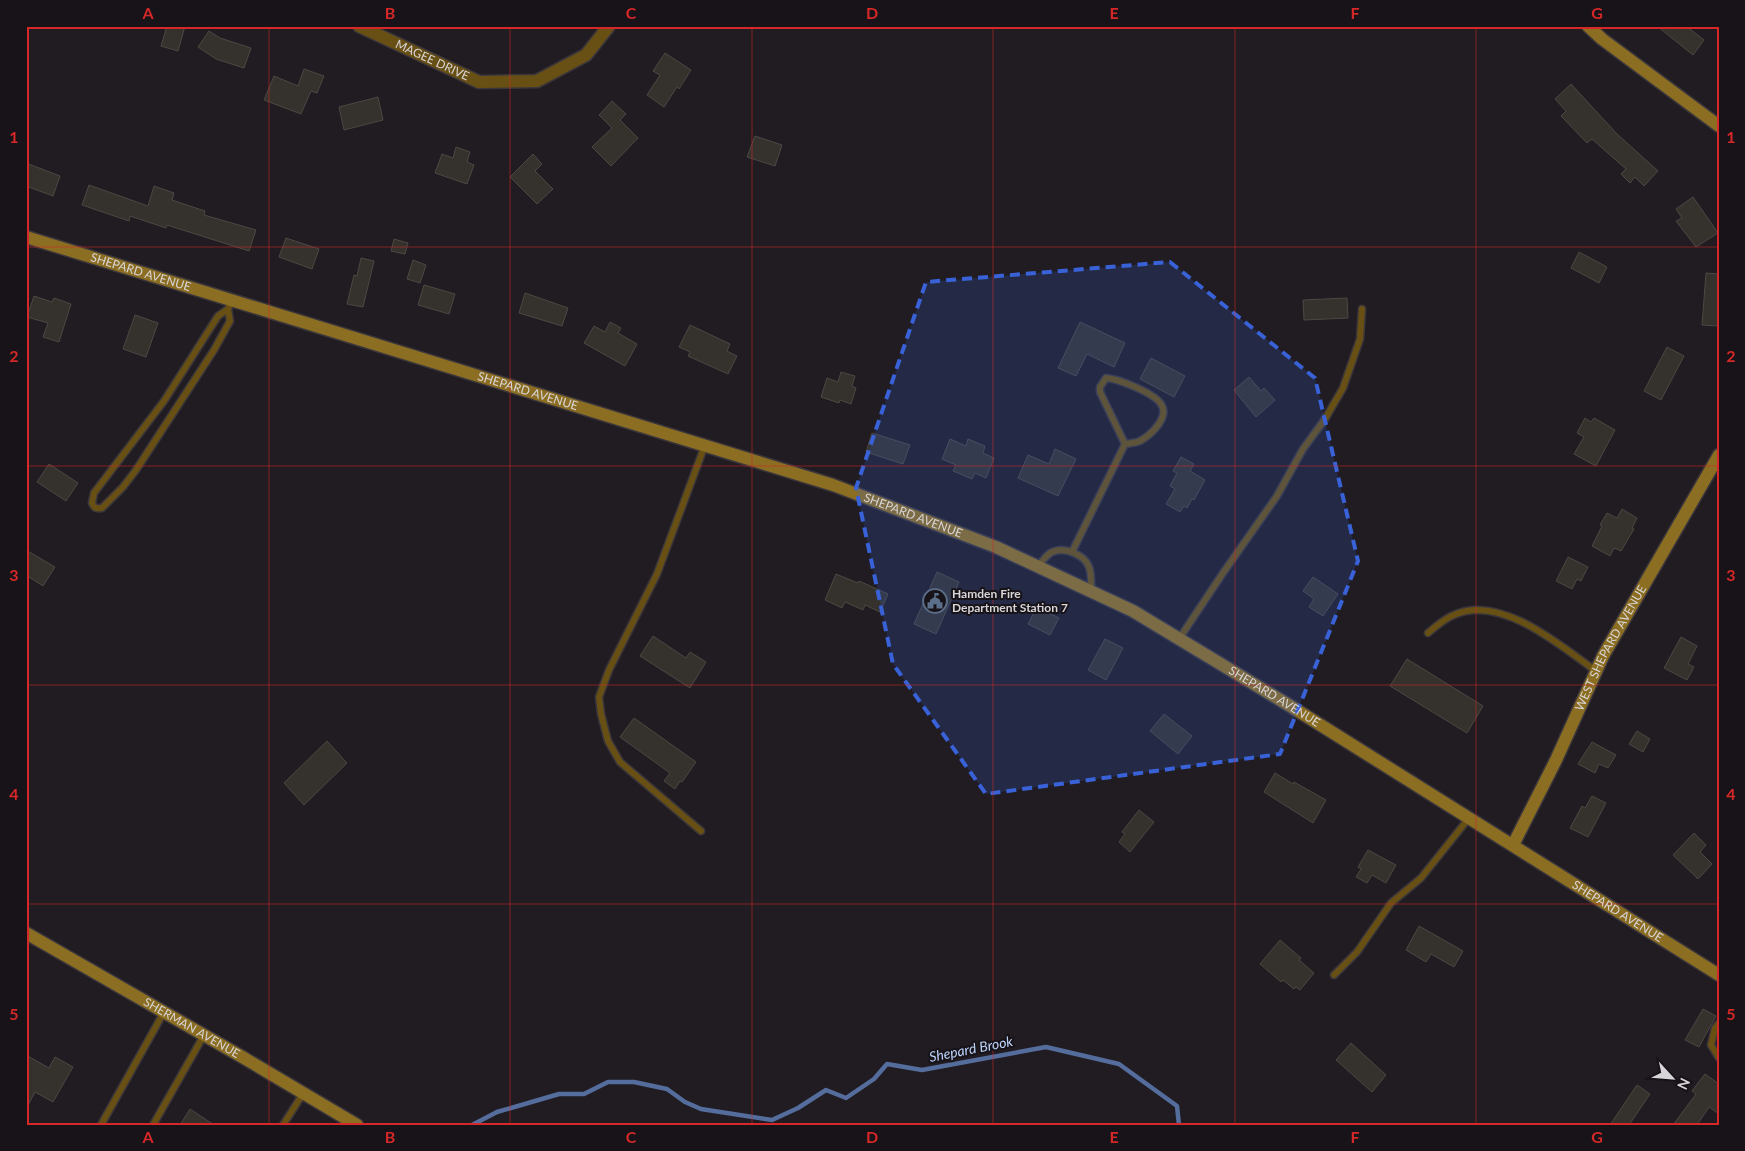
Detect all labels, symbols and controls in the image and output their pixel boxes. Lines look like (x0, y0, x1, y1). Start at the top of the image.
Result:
text: A (141, 3, 154, 22)
text: B (385, 3, 395, 22)
text: C (626, 3, 637, 22)
text: D (866, 3, 878, 22)
text: E (1109, 3, 1119, 22)
text: F (1350, 3, 1360, 22)
text: G (1591, 3, 1603, 22)
street label: MAGEE DRIVE (393, 36, 472, 84)
text: 1 (9, 127, 19, 146)
text: 1 (1726, 127, 1736, 146)
street label: SHEPARD AVENUE (89, 249, 193, 294)
text: 2 (9, 346, 19, 365)
text: 2 (1726, 346, 1736, 365)
street label: SHEPARD AVENUE (476, 368, 580, 413)
street label: SHEPARD AVENUE (862, 489, 965, 541)
text: 3 (9, 565, 19, 584)
text: 3 (1726, 565, 1736, 584)
street label: WEST SHEPARD AVENUE (1571, 582, 1649, 713)
place label: Hamden Fire Department Station 7 (952, 586, 1068, 615)
public building icon: Hamden Fire Department Station 7 (922, 588, 948, 614)
street label: SHEPARD AVENUE (1226, 663, 1323, 730)
text: 4 (9, 784, 19, 803)
text: 4 (1726, 784, 1736, 803)
street label: SHEPARD AVENUE (1570, 877, 1666, 945)
street label: SHERMAN AVENUE (141, 994, 243, 1061)
text: 5 (9, 1004, 19, 1023)
text: 5 (1726, 1004, 1736, 1023)
water label: Shepard Brook (928, 1032, 1015, 1065)
north arrow (1648, 1054, 1698, 1104)
text: N (1674, 1075, 1694, 1092)
text: A (141, 1127, 154, 1146)
text: B (385, 1127, 395, 1146)
text: C (626, 1127, 637, 1146)
text: D (866, 1127, 878, 1146)
text: E (1109, 1127, 1119, 1146)
text: F (1350, 1127, 1360, 1146)
text: G (1591, 1127, 1603, 1146)

